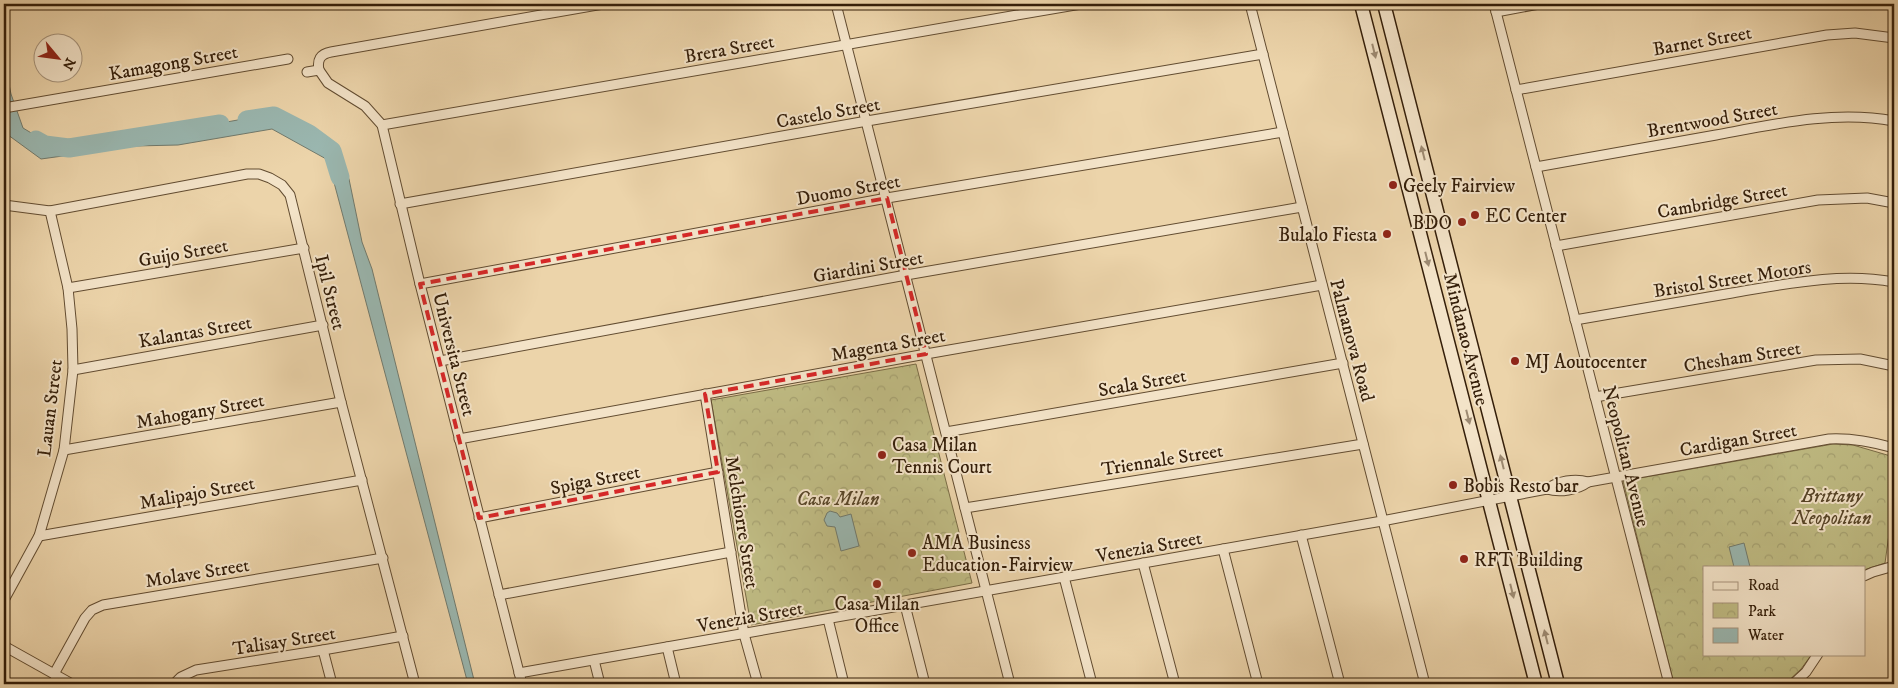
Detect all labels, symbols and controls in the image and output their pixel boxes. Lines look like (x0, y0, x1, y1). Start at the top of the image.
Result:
street label: Barnet Street (1651, 21, 1753, 61)
street label: Brera Street (682, 30, 776, 69)
north arrow (32, 32, 82, 82)
street label: Kamagong Street (107, 41, 239, 86)
one-way arrow (1370, 43, 1378, 58)
text: N (58, 54, 79, 74)
street label: Castelo Street (775, 93, 882, 134)
street label: Brentwood Street (1645, 98, 1779, 143)
one-way arrow (1418, 145, 1426, 160)
street label: Duomo Street (795, 170, 902, 211)
place label: Geely Fairview (1403, 175, 1515, 198)
marker: Geely Fairview (1387, 179, 1399, 191)
street label: Cambridge Street (1656, 179, 1789, 224)
place label: EC Center (1485, 205, 1567, 228)
marker: EC Center (1469, 209, 1481, 221)
place label: BDO (1412, 212, 1452, 235)
marker: BDO (1456, 216, 1468, 228)
place label: Bulalo Fiesta (1278, 224, 1377, 247)
marker: Bulalo Fiesta (1381, 228, 1393, 240)
street label: Guijo Street (137, 234, 230, 273)
street label: Giardini Street (811, 246, 925, 288)
street label: Ipil Street (309, 252, 350, 332)
one-way arrow (1423, 252, 1431, 267)
street label: Bristol Street Motors (1652, 256, 1813, 303)
street label: Mindanao Avenue (1438, 271, 1493, 408)
street label: Palmanova Road (1324, 276, 1379, 405)
street label: Universita Street (427, 290, 480, 419)
street label: Kalantas Street (137, 311, 254, 354)
street label: Magenta Street (829, 324, 947, 367)
street label: Chesham Street (1682, 337, 1802, 378)
place label: MJ Aoutocenter (1525, 351, 1647, 374)
marker: MJ Aoutocenter (1509, 355, 1521, 367)
street label: Lauan Street (33, 358, 68, 458)
street label: Scala Street (1096, 364, 1188, 403)
street label: Neopolitan Avenue (1597, 383, 1654, 529)
street label: Mahogany Street (134, 389, 266, 434)
one-way arrow (1464, 409, 1472, 424)
street label: Cardigan Street (1678, 419, 1799, 462)
place label: Casa Milan Tennis Court (892, 434, 992, 479)
street label: Triennale Street (1100, 440, 1225, 481)
marker: Casa Milan Tennis Court (876, 449, 888, 461)
street label: Melchiorre Street (720, 454, 763, 590)
one-way arrow (1498, 455, 1506, 470)
street label: Spiga Street (549, 461, 642, 500)
street label: Malipajo Street (138, 472, 257, 515)
place label: Bobis Resto bar (1463, 475, 1579, 498)
marker: Bobis Resto bar (1447, 479, 1459, 491)
park label: Brittany Neopolitan (1792, 485, 1872, 531)
park label: Casa Milan (797, 488, 880, 511)
street label: Venezia Street (1094, 527, 1204, 568)
place label: AMA Business Education-Fairview (922, 532, 1073, 577)
marker: AMA Business Education-Fairview (906, 547, 918, 559)
place label: RFT Building (1474, 549, 1583, 572)
marker: RFT Building (1458, 553, 1470, 565)
street label: Molave Street (143, 554, 251, 593)
legend (1703, 566, 1866, 656)
text: Road (1748, 576, 1780, 595)
marker: Casa Milan Office (871, 578, 883, 590)
one-way arrow (1509, 583, 1517, 598)
place label: Casa Milan Office (834, 593, 920, 638)
street label: Venezia Street (695, 597, 805, 638)
text: Park (1748, 602, 1777, 621)
street label: Talisay Street (231, 622, 337, 661)
text: Water (1747, 626, 1784, 645)
one-way arrow (1542, 629, 1550, 644)

